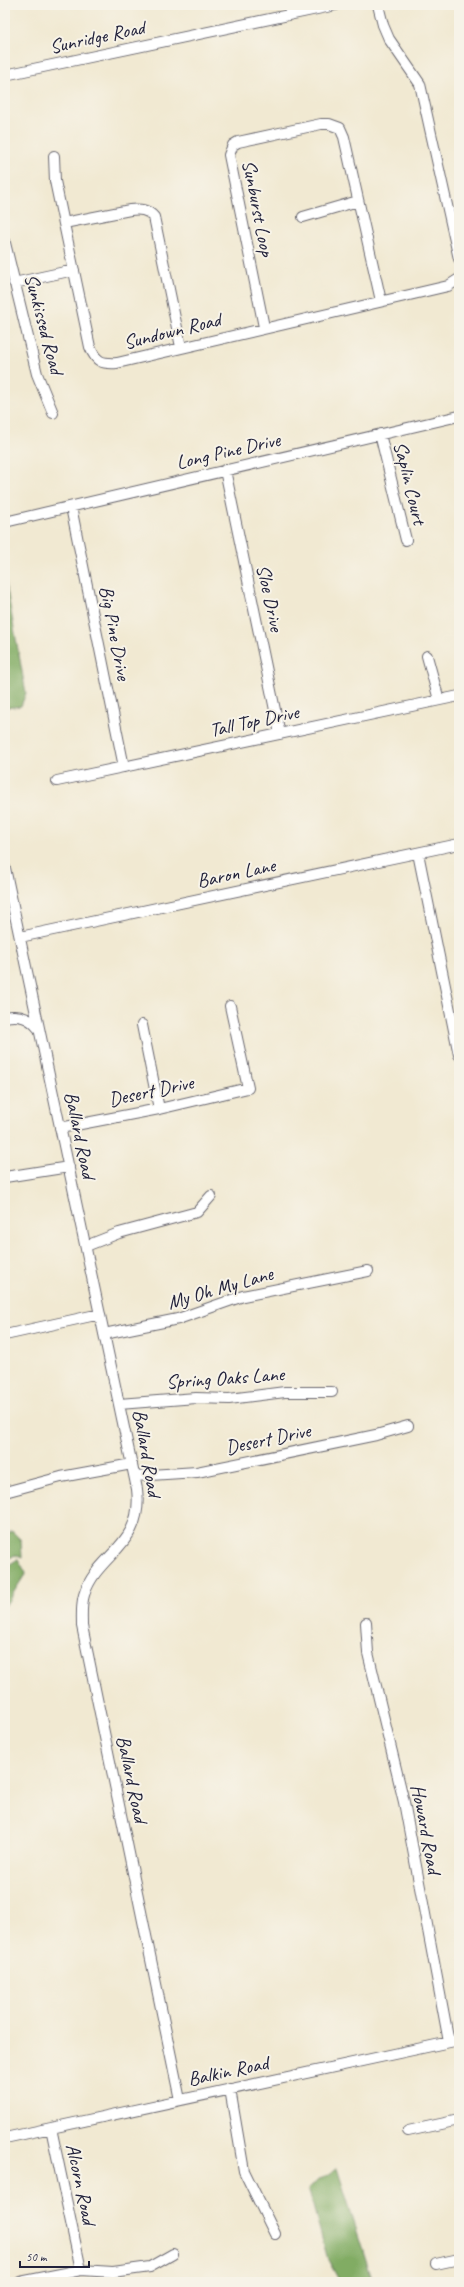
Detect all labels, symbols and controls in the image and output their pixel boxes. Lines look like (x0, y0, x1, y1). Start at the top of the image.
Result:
street label: Sunridge Road (47, 14, 150, 59)
street label: Sunburst Loop (236, 158, 280, 260)
street label: Sunkissed Road (19, 271, 70, 380)
street label: Sundown Road (121, 306, 226, 355)
street label: Long Pine Drive (174, 427, 284, 475)
street label: Saplin Court (388, 439, 433, 529)
street label: Sloe Drive (251, 562, 290, 635)
street label: Big Pine Drive (94, 584, 137, 684)
street label: Tall Top Drive (207, 699, 302, 743)
street label: Baron Lane (195, 852, 279, 893)
street label: Desert Drive (106, 1070, 197, 1112)
street label: Ballard Road (59, 1089, 102, 1184)
street label: My Oh My Lane (164, 1261, 277, 1315)
street label: Spring Oaks Lane (165, 1361, 286, 1395)
street label: Ballard Road (127, 1407, 167, 1502)
street label: Desert Drive (223, 1418, 314, 1460)
street label: Ballard Road (111, 1733, 154, 1828)
street label: Howard Road (405, 1782, 448, 1879)
street label: Balkin Road (185, 2050, 274, 2092)
street label: Alcorn Road (60, 2141, 102, 2230)
scale bar (20, 2243, 89, 2269)
text: 50 m (26, 2249, 48, 2265)

